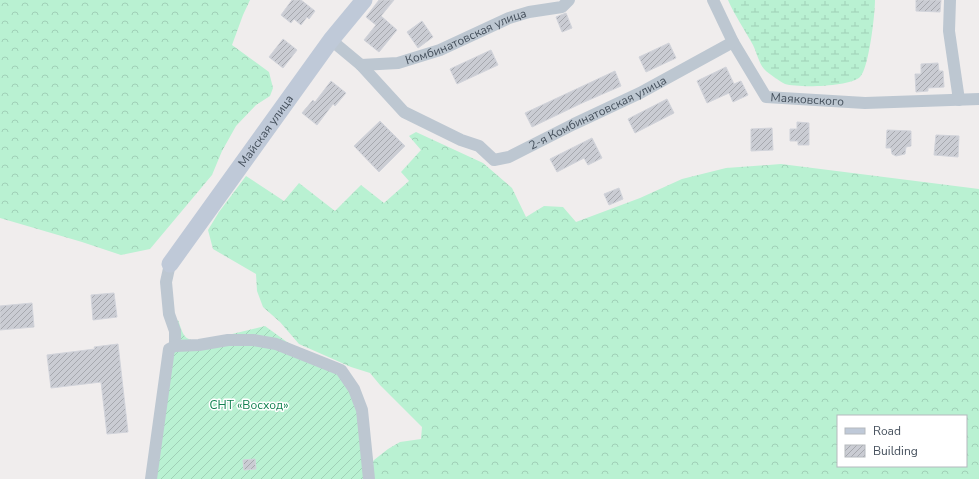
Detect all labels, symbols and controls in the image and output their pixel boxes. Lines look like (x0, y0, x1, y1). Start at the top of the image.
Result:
street label: Комбинатовская улица (403, 5, 528, 68)
street label: 2-я Комбинатовская улица (526, 72, 669, 154)
street label: Маяковского (770, 89, 845, 110)
street label: Майская улица (234, 92, 297, 170)
park label: СНТ «Восход» (210, 397, 288, 413)
legend (837, 415, 967, 467)
text: Road (873, 423, 901, 439)
text: Building (873, 443, 918, 459)

